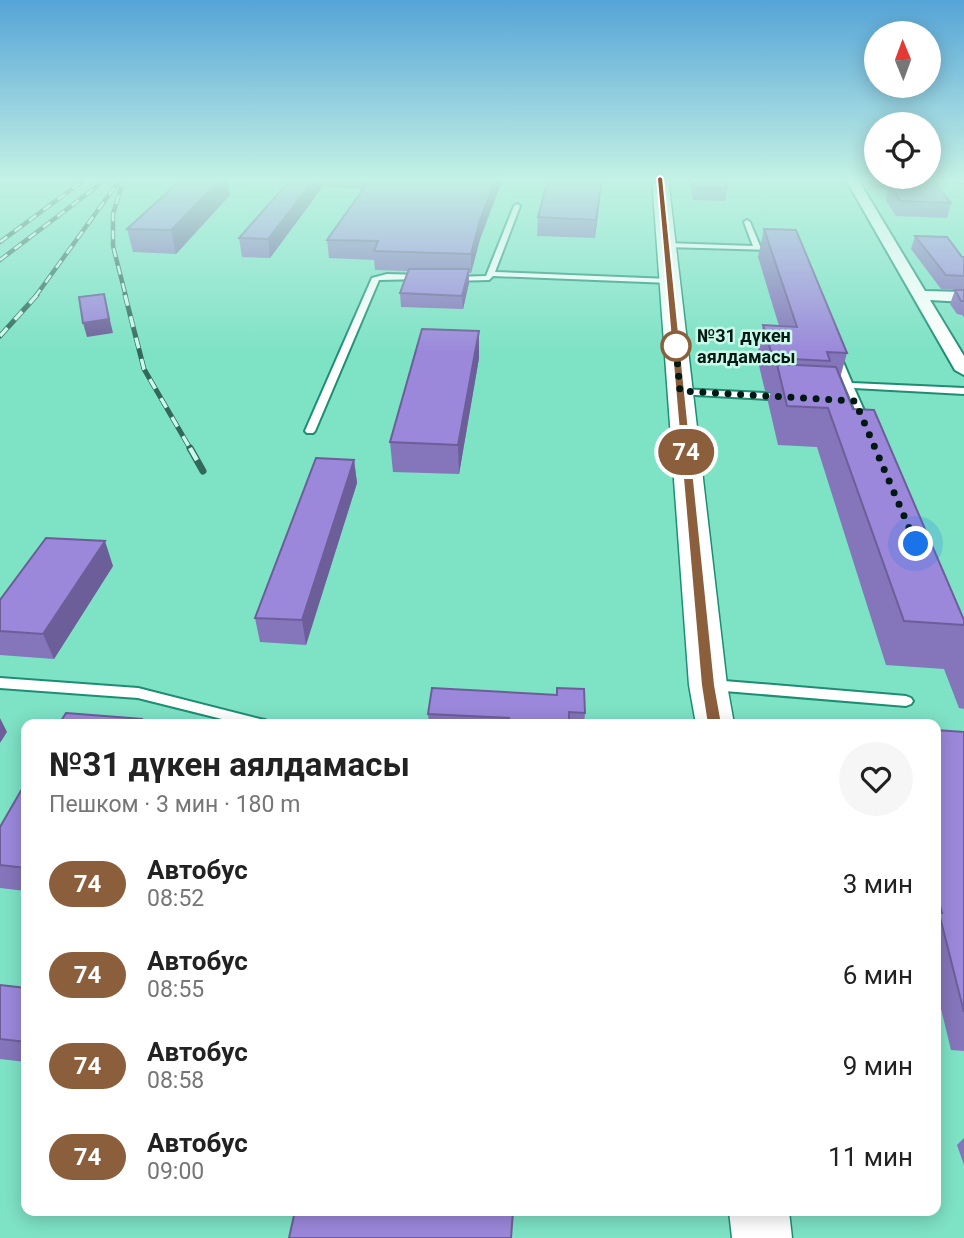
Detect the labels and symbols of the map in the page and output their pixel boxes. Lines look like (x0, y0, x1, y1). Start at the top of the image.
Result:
north arrow (864, 21, 942, 98)
place label: №31 дүкен аялдамасы (697, 325, 796, 367)
marker: №31 дүкен аялдамасы (661, 331, 691, 361)
line badge: 74 (654, 429, 718, 475)
your location (898, 526, 933, 561)

